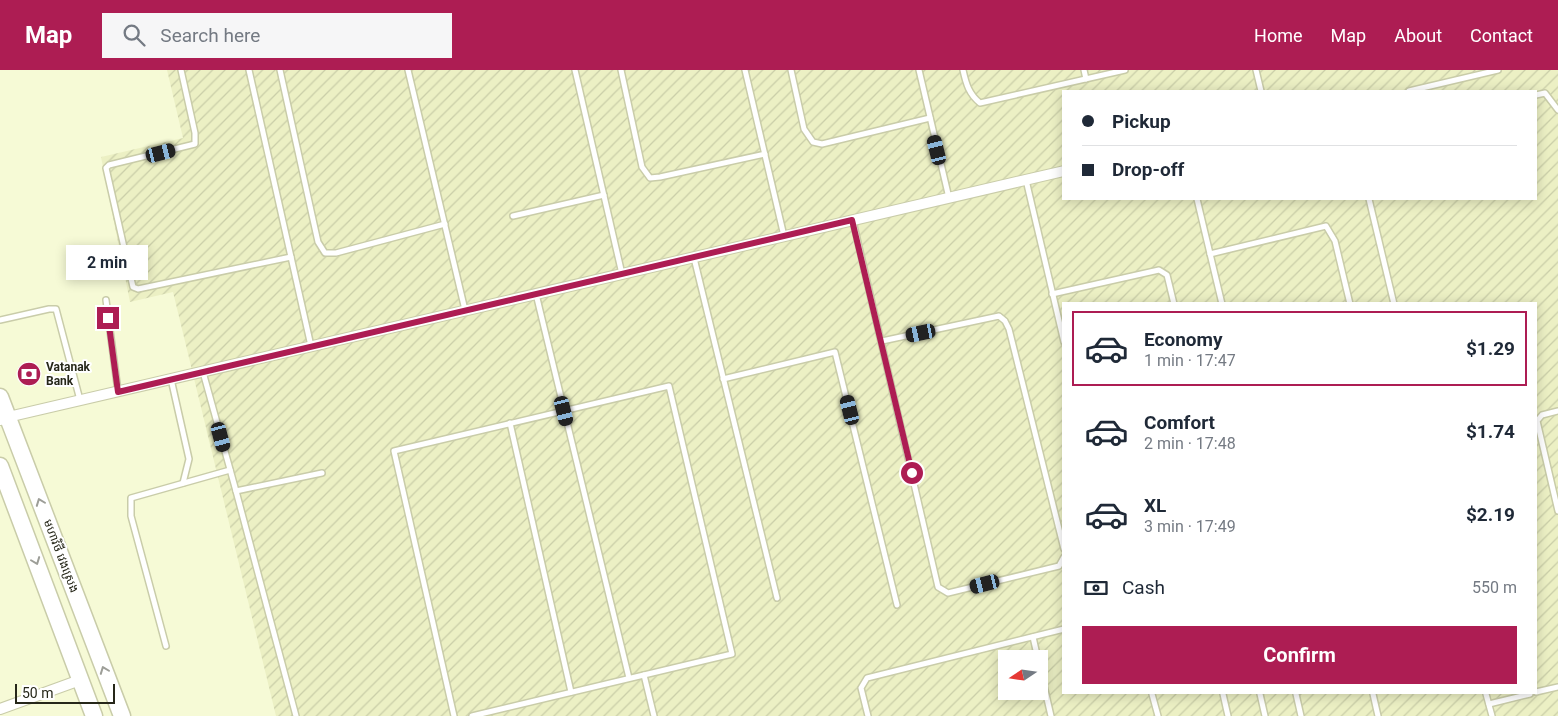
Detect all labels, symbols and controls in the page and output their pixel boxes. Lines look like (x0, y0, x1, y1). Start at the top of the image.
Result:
search box (102, 13, 452, 58)
text: Map (25, 21, 72, 49)
icon: search (120, 21, 148, 49)
text: Search here (160, 24, 260, 47)
text: Home (1254, 25, 1303, 46)
text: Map (1331, 25, 1366, 46)
text: About (1394, 25, 1442, 46)
text: Contact (1470, 25, 1533, 46)
text: Pickup (1112, 110, 1171, 133)
car (926, 134, 947, 166)
car (144, 142, 177, 164)
text: Drop-off (1112, 158, 1184, 181)
callout: 2 min (67, 246, 149, 280)
text: 2 min (87, 253, 127, 272)
route end (97, 307, 119, 329)
car (904, 323, 937, 343)
icon: car (1084, 326, 1129, 371)
text: Economy (1144, 328, 1223, 351)
text: $1.29 (1466, 337, 1515, 360)
text: 1 min · 17:47 (1144, 351, 1236, 370)
place label: Vatanak Bank (46, 360, 91, 388)
bank icon: Vatanak Bank (16, 361, 42, 387)
car (839, 394, 860, 426)
car (553, 395, 574, 427)
icon: car (1084, 409, 1129, 454)
text: Comfort (1144, 411, 1215, 434)
text: $1.74 (1466, 420, 1515, 443)
car (209, 421, 232, 453)
text: 2 min · 17:48 (1144, 434, 1236, 453)
route start (901, 462, 923, 484)
icon: car (1084, 492, 1129, 537)
text: XL (1144, 494, 1166, 517)
one-way arrow (36, 498, 46, 507)
text: $2.19 (1466, 503, 1515, 526)
street label: មហាវិថី វេងស្រេង (41, 517, 82, 595)
text: 3 min · 17:49 (1144, 517, 1236, 536)
one-way arrow (30, 556, 40, 565)
car (968, 573, 1001, 595)
icon: cash (1082, 574, 1110, 602)
text: Cash (1122, 576, 1165, 599)
text: 550 m (1472, 578, 1517, 597)
button: Confirm (1082, 626, 1517, 684)
north arrow (998, 650, 1048, 700)
map controls (998, 650, 1048, 700)
one-way arrow (100, 667, 110, 675)
scale bar (15, 681, 115, 704)
text: 50 m (22, 685, 54, 701)

